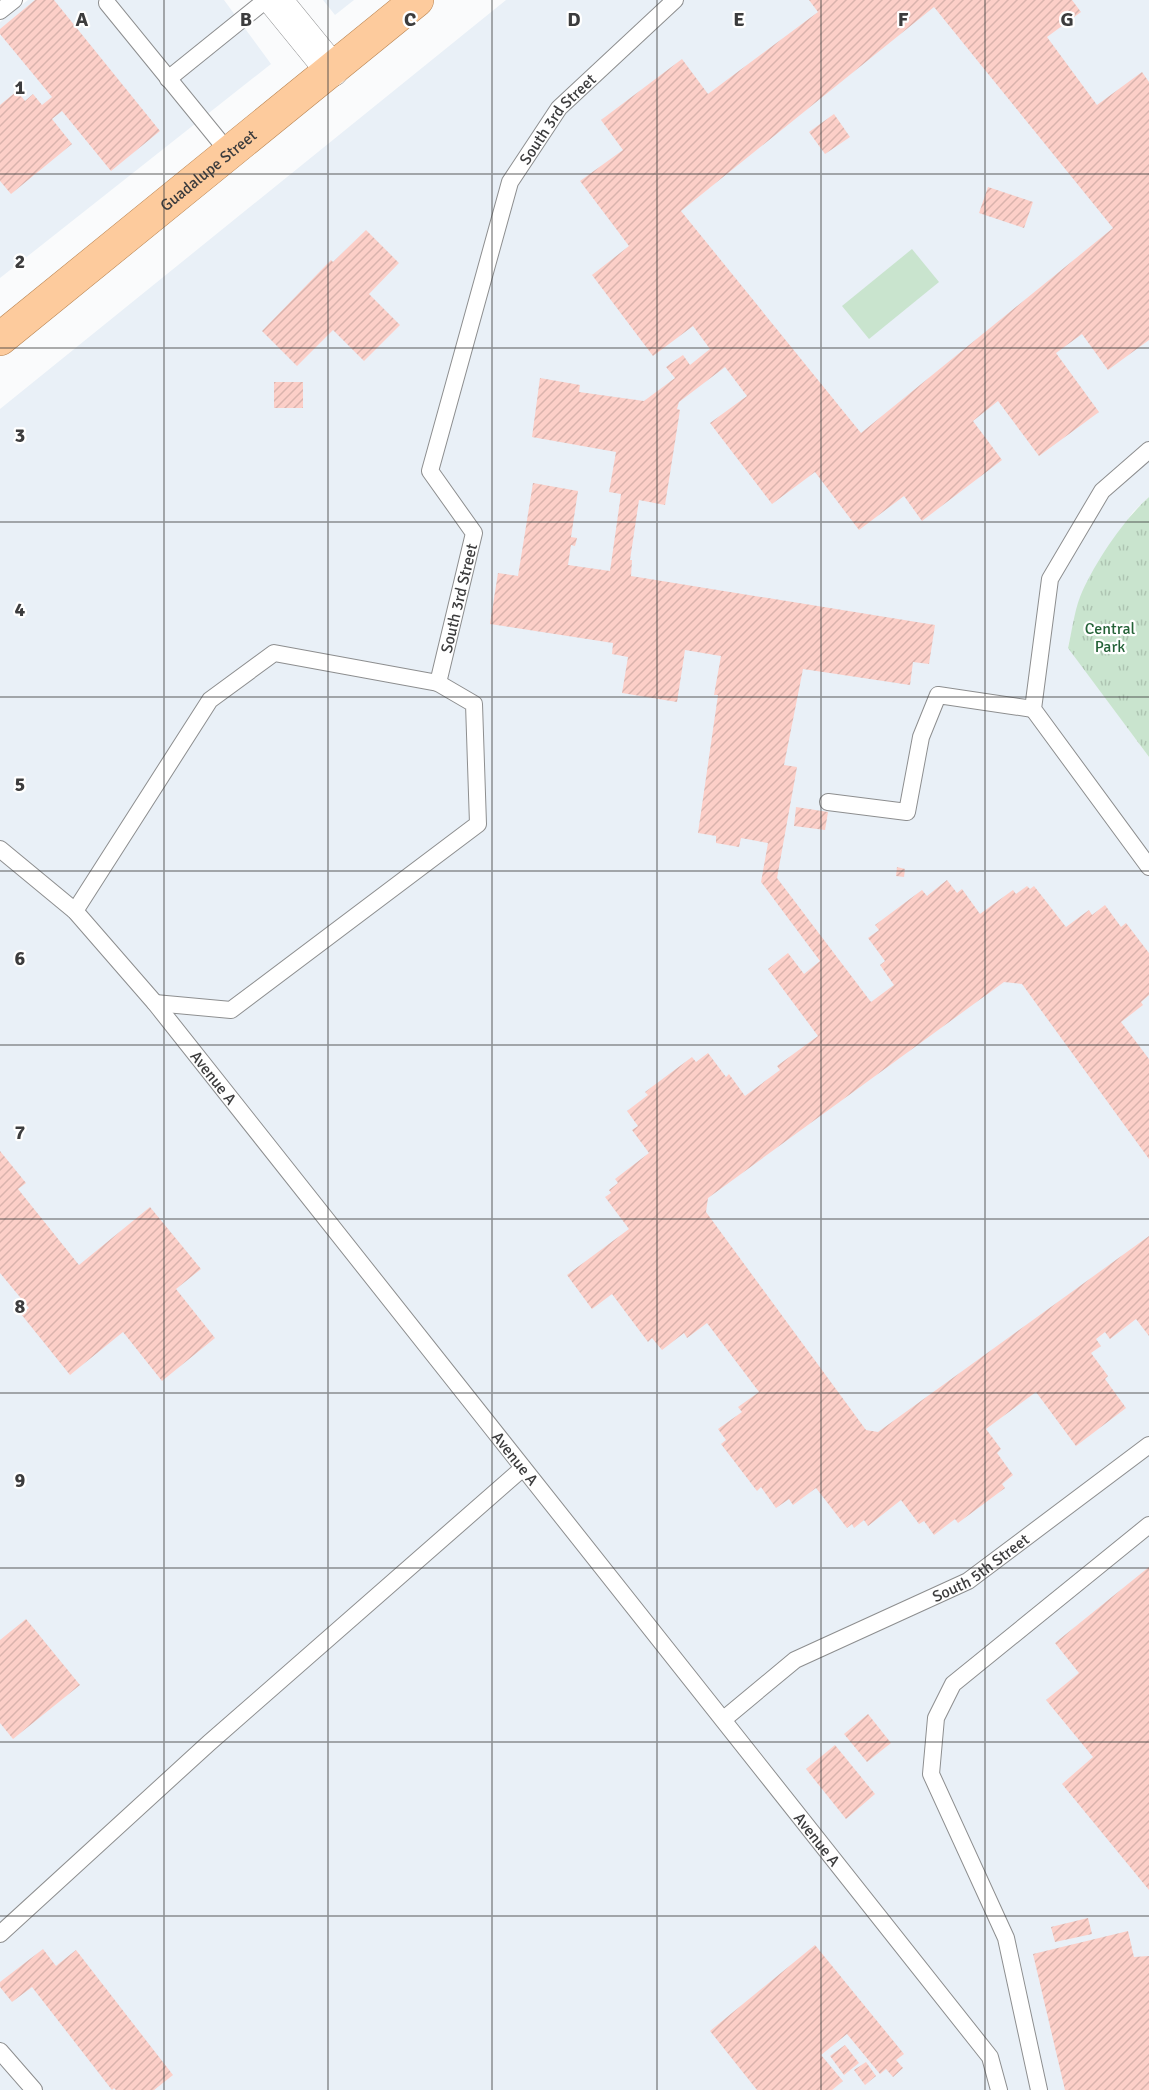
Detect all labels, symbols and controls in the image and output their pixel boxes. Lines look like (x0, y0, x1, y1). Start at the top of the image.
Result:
text: A (76, 7, 89, 32)
text: B (240, 7, 252, 32)
text: C (404, 7, 416, 32)
text: D (567, 7, 581, 32)
text: E (733, 7, 745, 32)
text: F (898, 7, 909, 32)
text: G (1060, 7, 1074, 32)
street label: South 3rd Street (515, 69, 601, 169)
text: 1 (15, 75, 26, 100)
street label: Guadalupe Street (156, 125, 261, 216)
text: 2 (15, 249, 25, 274)
text: 3 (15, 423, 25, 448)
street label: South 3rd Street (437, 541, 482, 655)
text: 4 (15, 597, 26, 622)
park label: Central Park (1085, 619, 1136, 657)
text: 5 (15, 772, 25, 797)
text: 6 (15, 946, 26, 971)
street label: Avenue A (186, 1047, 241, 1109)
text: 7 (15, 1120, 26, 1145)
text: 8 (15, 1294, 26, 1319)
street label: Avenue A (487, 1428, 543, 1490)
text: 9 (15, 1468, 26, 1493)
street label: South 5th Street (929, 1529, 1034, 1607)
street label: Avenue A (789, 1809, 844, 1871)

